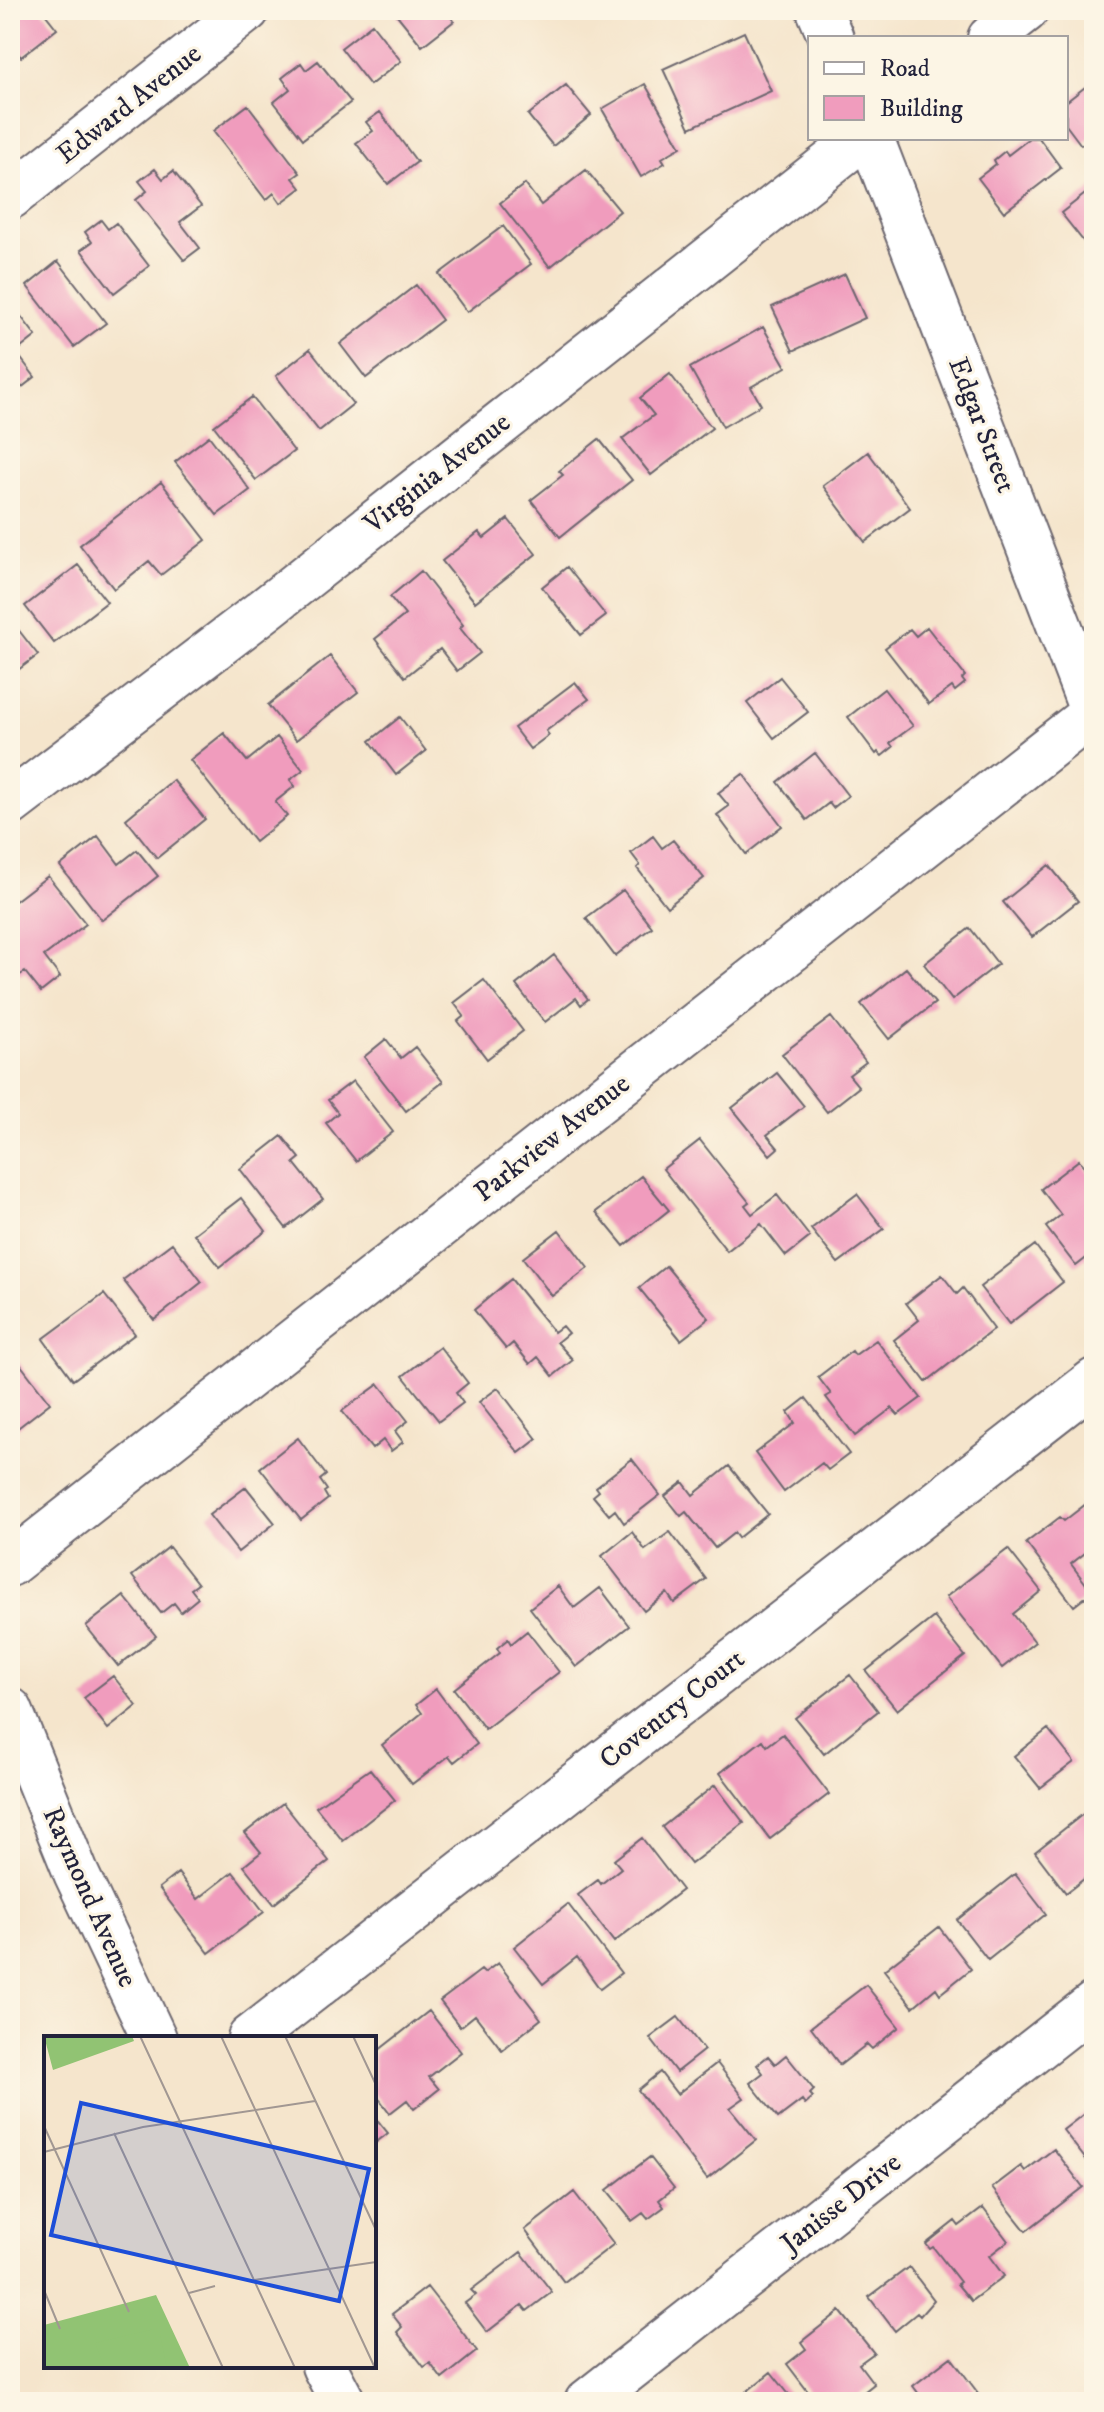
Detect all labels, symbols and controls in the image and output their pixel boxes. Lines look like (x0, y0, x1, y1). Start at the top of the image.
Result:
street label: Edward Avenue (49, 36, 209, 172)
legend (808, 36, 1068, 140)
text: Road (880, 54, 930, 84)
text: Building (880, 94, 963, 124)
street label: Edgar Street (940, 352, 1024, 498)
street label: Virginia Avenue (356, 405, 517, 542)
street label: Parkview Avenue (467, 1066, 637, 1210)
street label: Coventry Court (593, 1642, 752, 1776)
street label: Raymond Avenue (35, 1802, 145, 1992)
inset map (44, 2036, 376, 2368)
street label: Janisse Drive (772, 2145, 908, 2263)

